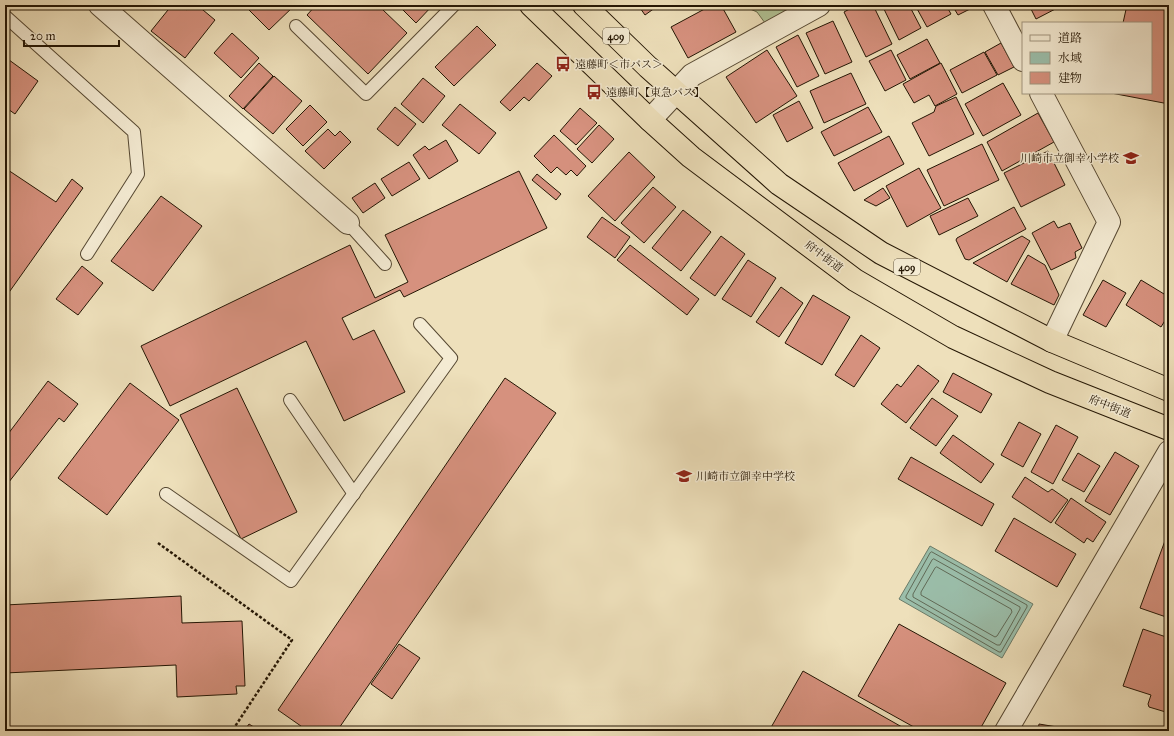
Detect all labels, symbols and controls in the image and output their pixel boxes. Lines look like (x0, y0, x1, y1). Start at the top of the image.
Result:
scale bar (24, 22, 119, 48)
legend (1022, 22, 1152, 94)
road number: 409 (603, 28, 629, 44)
text: 20 m (30, 29, 56, 43)
text: 道路 (1058, 31, 1082, 45)
text: 水域 (1058, 51, 1082, 65)
bus stop icon: 遠藤町＜市バス＞ (554, 55, 572, 73)
place label: 遠藤町＜市バス＞ (575, 58, 663, 71)
text: 建物 (1058, 71, 1082, 85)
bus stop icon: 遠藤町【東急バス】 (585, 83, 603, 101)
place label: 遠藤町【東急バス】 (606, 86, 705, 99)
school or university icon: 川崎市立御幸小学校 (1122, 149, 1140, 167)
place label: 川崎市立御幸小学校 (1020, 152, 1119, 165)
street label: 府中街道 (802, 238, 845, 275)
road number: 409 (894, 259, 920, 275)
street label: 府中街道 (1087, 393, 1133, 420)
school or university icon: 川崎市立御幸中学校 (675, 467, 693, 485)
place label: 川崎市立御幸中学校 (696, 470, 795, 483)

